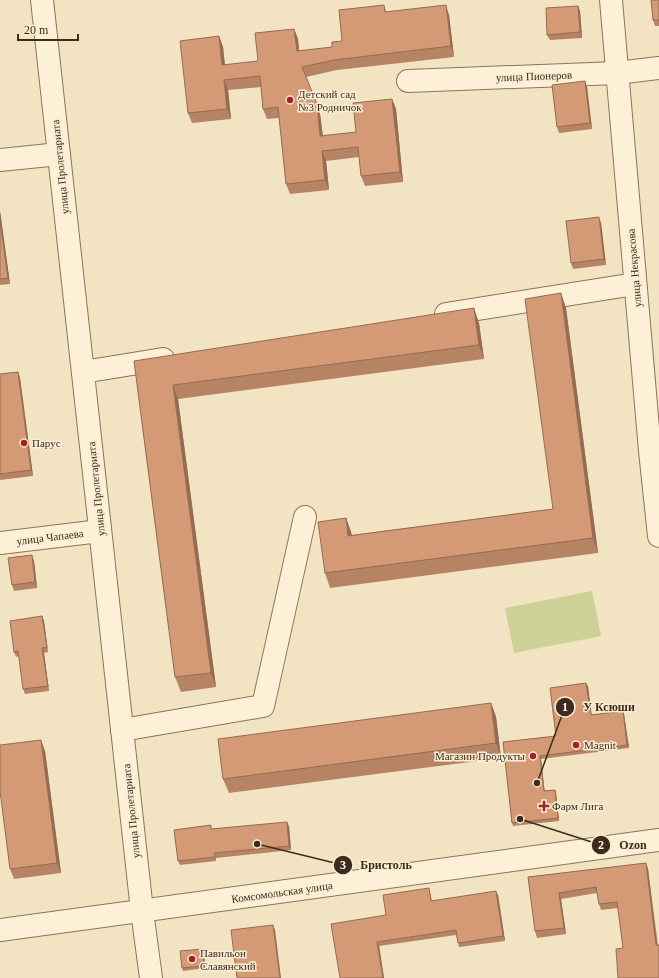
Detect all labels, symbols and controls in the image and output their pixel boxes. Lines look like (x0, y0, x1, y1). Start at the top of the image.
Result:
scale bar (18, 16, 78, 42)
text: 20 m (24, 23, 49, 37)
street label: улица Пионеров (496, 69, 572, 83)
place label: Детский сад №3 Родничок (298, 88, 362, 113)
marker: Детский сад №3 Родничок (285, 95, 295, 105)
street label: улица Пролетариата (49, 119, 71, 215)
street label: улица Некрасова (625, 228, 643, 308)
place label: Парус (32, 437, 61, 449)
marker: Парус (19, 438, 29, 448)
street label: улица Пролетариата (85, 441, 107, 537)
street label: улица Чапаева (16, 527, 84, 547)
callout: У Ксюши (555, 695, 642, 719)
text: 1 (562, 700, 568, 714)
text: У Ксюши (583, 700, 635, 714)
place label: Magnit (584, 739, 616, 751)
marker: Magnit (571, 740, 581, 750)
place label: Магазин Продукты (435, 750, 526, 762)
marker: Магазин Продукты (528, 751, 538, 761)
street label: улица Пролетариата (120, 763, 142, 859)
place label: Фарм Лига (552, 800, 603, 812)
marker: Фарм Лига (539, 801, 549, 811)
callout: Ozon (591, 833, 655, 857)
text: 2 (598, 838, 604, 852)
text: Ozon (619, 838, 647, 852)
callout: Бристоль (333, 853, 420, 877)
text: 3 (340, 858, 346, 872)
text: Бристоль (360, 858, 412, 872)
street label: Комсомольская улица (231, 879, 333, 905)
place label: Павильон Славянский (200, 947, 256, 972)
marker: Павильон Славянский (187, 954, 197, 964)

